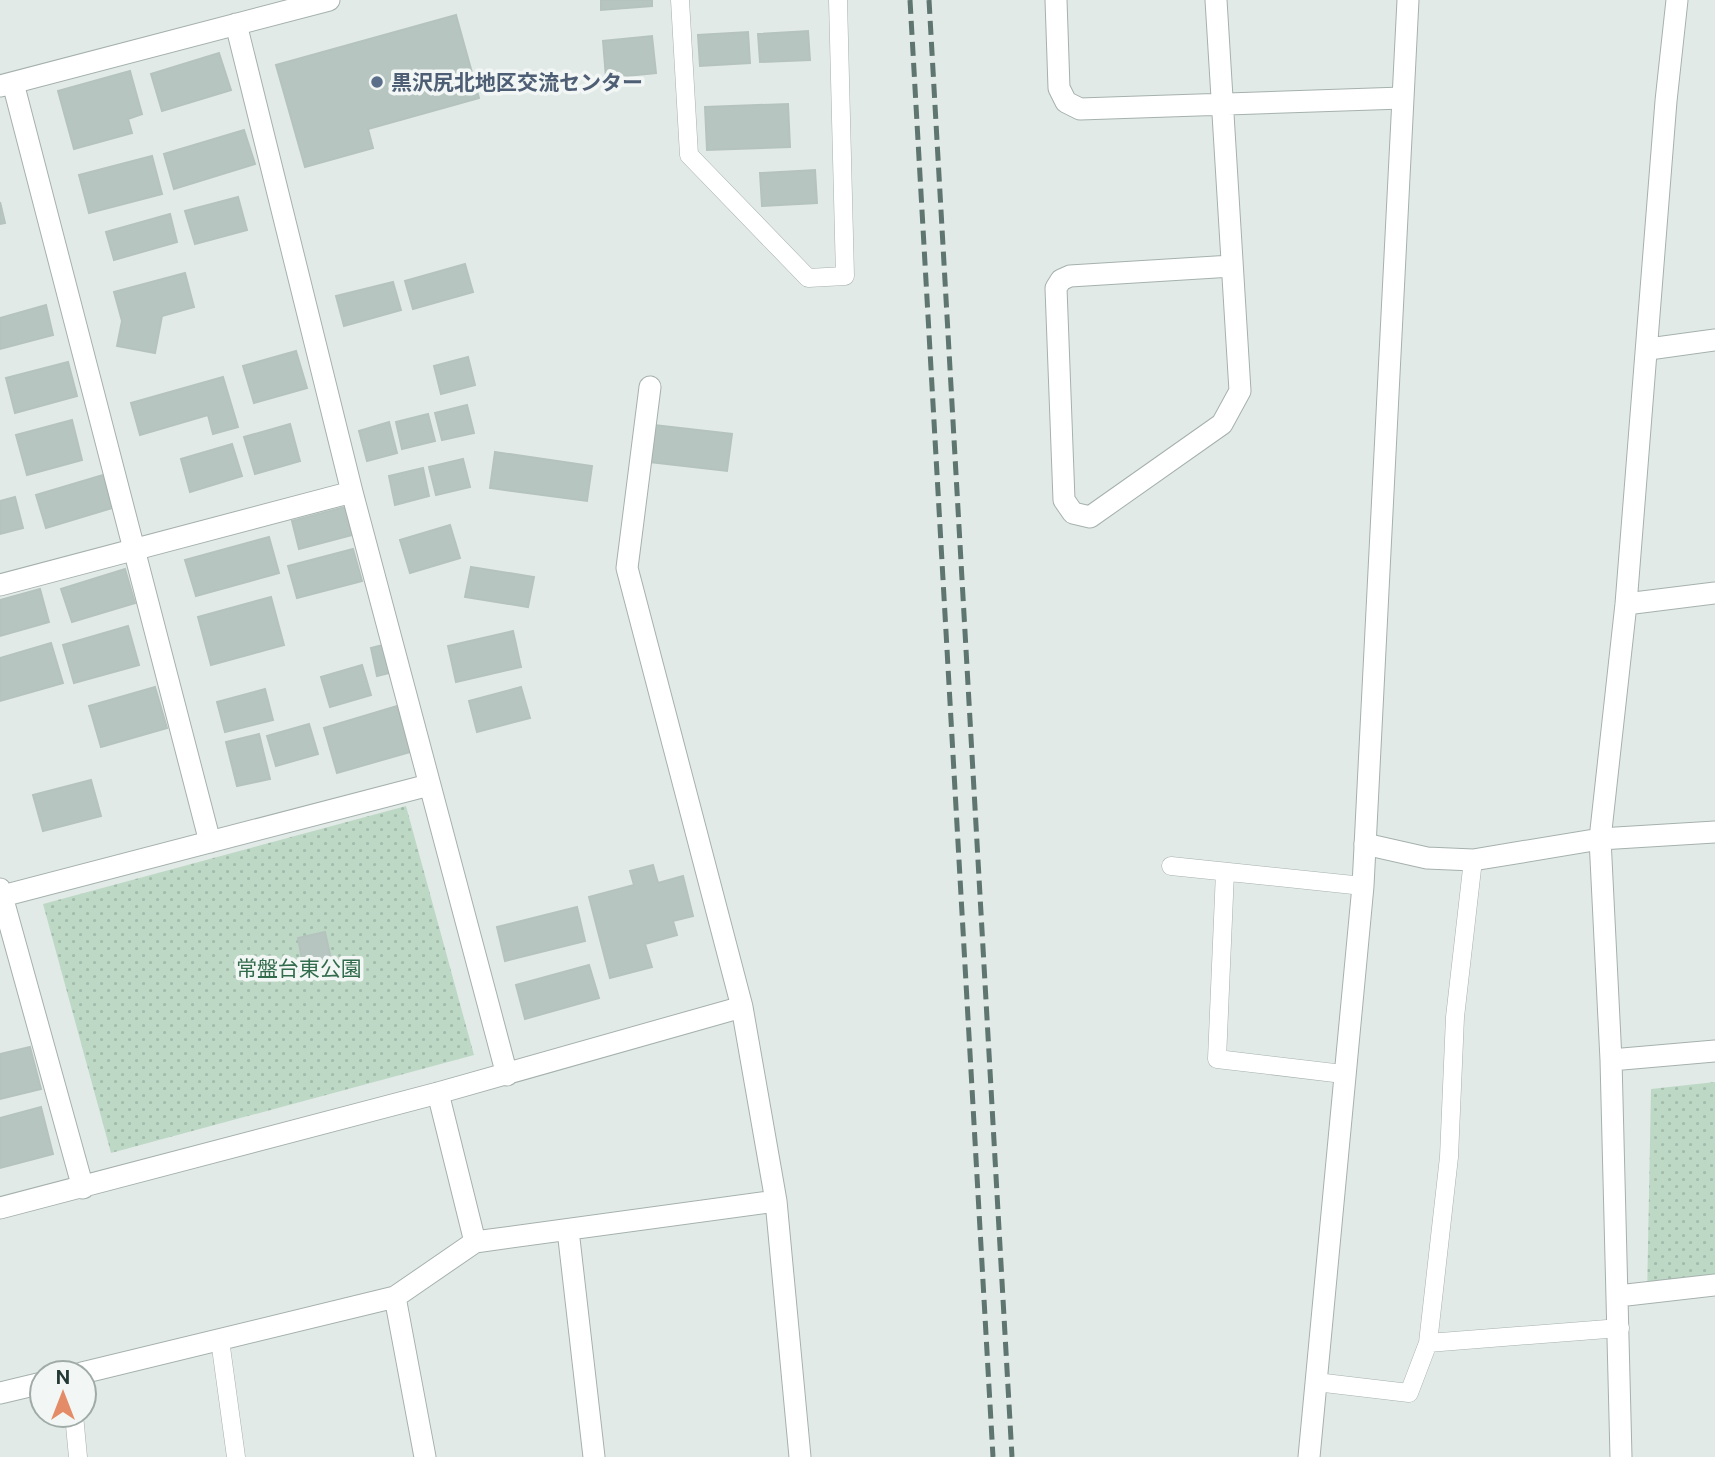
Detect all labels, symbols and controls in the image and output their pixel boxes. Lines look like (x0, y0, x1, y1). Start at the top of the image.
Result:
place label: 黒沢尻北地区交流センター (391, 70, 643, 95)
marker: 黒沢尻北地区交流センター (369, 74, 385, 90)
park label: 常盤台東公園 (236, 956, 362, 981)
north arrow (28, 1359, 98, 1429)
text: N (56, 1366, 70, 1388)

